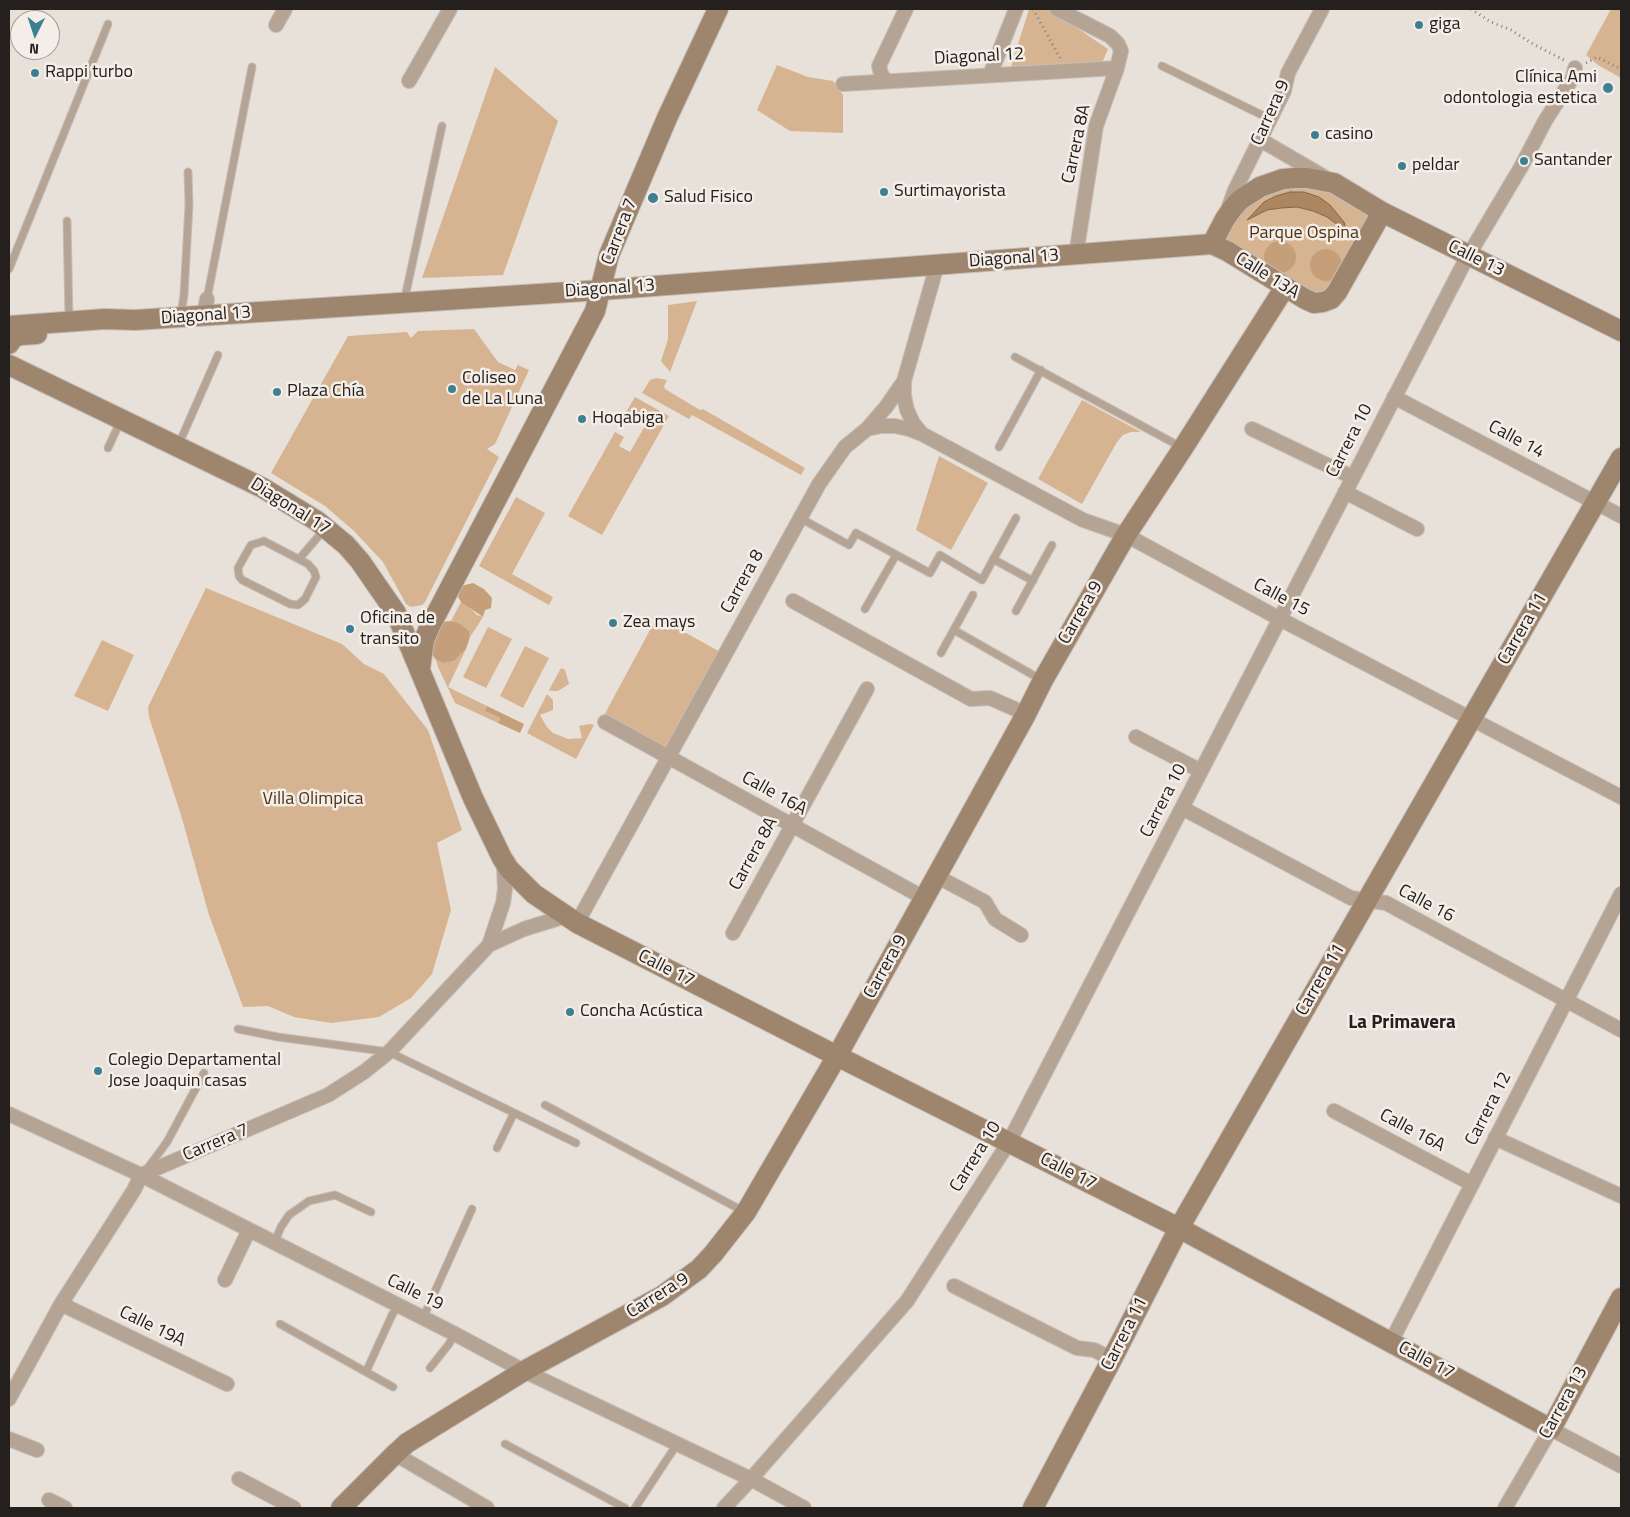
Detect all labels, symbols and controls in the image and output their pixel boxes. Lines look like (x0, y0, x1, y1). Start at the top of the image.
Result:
north arrow (10, 10, 60, 60)
place label: giga (1429, 14, 1460, 36)
marker: giga (1413, 19, 1425, 31)
text: N (28, 39, 40, 60)
street label: Diagonal 12 (933, 44, 1025, 70)
place label: Rappi turbo (45, 62, 133, 84)
marker: Rappi turbo (29, 67, 41, 79)
place label: Clínica Ami odontologia estetica (1443, 67, 1597, 110)
street label: Carrera 9 (1247, 77, 1295, 149)
marker: Clínica Ami odontologia estetica (1601, 81, 1615, 95)
street label: Carrera 8A (1058, 103, 1096, 185)
place label: casino (1325, 124, 1373, 146)
marker: casino (1309, 129, 1321, 141)
place label: Santander (1534, 150, 1612, 172)
place label: peldar (1412, 155, 1460, 177)
marker: Santander (1518, 155, 1530, 167)
marker: peldar (1396, 160, 1408, 172)
place label: Surtimayorista (894, 181, 1006, 203)
marker: Surtimayorista (878, 186, 890, 198)
place label: Salud Fisico (664, 187, 753, 209)
marker: Salud Fisico (646, 191, 660, 205)
street label: Carrera 7 (597, 196, 643, 268)
park label: Parque Ospina (1249, 223, 1359, 245)
street label: Calle 13 (1444, 236, 1508, 282)
street label: Diagonal 13 (968, 245, 1060, 273)
street label: Calle 13A (1231, 248, 1303, 304)
street label: Diagonal 13 (564, 275, 656, 303)
street label: Diagonal 13 (160, 302, 252, 330)
place label: Coliseo de La Luna (462, 368, 543, 410)
place label: Plaza Chía (287, 381, 364, 403)
marker: Coliseo de La Luna (446, 383, 458, 395)
marker: Plaza Chía (271, 386, 283, 398)
street label: Carrera 10 (1322, 401, 1378, 481)
place label: Hoqabiga (592, 408, 664, 430)
marker: Hoqabiga (576, 413, 588, 425)
street label: Calle 14 (1484, 416, 1548, 464)
street label: Diagonal 17 (246, 474, 334, 540)
street label: Carrera 8 (717, 546, 769, 618)
street label: Calle 15 (1249, 574, 1313, 622)
street label: Carrera 9 (1054, 578, 1108, 648)
street label: Carrera 11 (1494, 589, 1552, 669)
place label: Oficina de transito (360, 608, 435, 650)
place label: Zea mays (623, 612, 695, 634)
marker: Zea mays (607, 617, 619, 629)
marker: Oficina de transito (344, 623, 356, 635)
street label: Carrera 10 (1136, 761, 1192, 841)
street label: Calle 16A (738, 767, 810, 821)
park label: Villa Olimpica (262, 789, 364, 811)
street label: Carrera 8A (725, 814, 783, 894)
street label: Calle 16 (1394, 880, 1458, 928)
street label: Carrera 9 (860, 931, 912, 1003)
street label: Carrera 11 (1292, 940, 1350, 1020)
street label: Calle 17 (634, 946, 698, 992)
place label: Concha Acústica (580, 1001, 703, 1023)
marker: Concha Acústica (564, 1006, 576, 1018)
district label: La Primavera (1348, 1012, 1456, 1034)
place label: Colegio Departamental Jose Joaquin casas (108, 1050, 281, 1092)
marker: Colegio Departamental Jose Joaquin casas (92, 1065, 104, 1077)
street label: Carrera 12 (1461, 1069, 1517, 1149)
street label: Calle 16A (1376, 1105, 1448, 1157)
street label: Carrera 10 (946, 1118, 1006, 1196)
street label: Carrera 7 (180, 1119, 252, 1167)
street label: Calle 17 (1036, 1149, 1100, 1195)
street label: Carrera 9 (623, 1268, 693, 1324)
street label: Calle 19 (383, 1270, 447, 1316)
street label: Carrera 11 (1097, 1294, 1153, 1374)
street label: Calle 19A (115, 1302, 189, 1352)
street label: Calle 17 (1394, 1337, 1458, 1385)
street label: Carrera 13 (1535, 1363, 1593, 1443)

